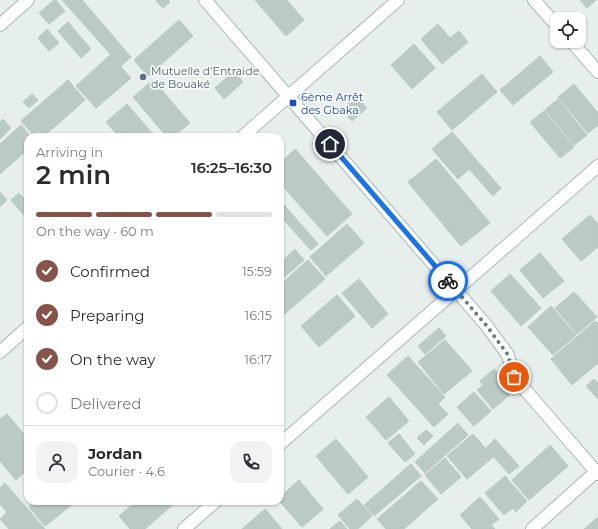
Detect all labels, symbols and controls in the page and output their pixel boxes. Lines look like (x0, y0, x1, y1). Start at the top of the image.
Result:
map controls (550, 12, 586, 48)
button: locate (550, 12, 586, 48)
place label: Mutuelle d'Entraide de Bouaké (151, 64, 260, 91)
marker: Mutuelle d'Entraide de Bouaké (138, 72, 148, 82)
place label: 6ème Arrêt des Gbaka (301, 90, 364, 117)
marker: 6ème Arrêt des Gbaka (288, 98, 298, 108)
pin (313, 127, 347, 161)
icon: home (319, 133, 341, 155)
text: Arriving in (36, 144, 103, 160)
text: 16:25–16:30 (191, 158, 272, 177)
text: 2 min (36, 159, 111, 191)
text: On the way · 60 m (36, 223, 154, 239)
icon: check (36, 260, 58, 282)
courier (428, 261, 468, 301)
text: Confirmed (70, 262, 150, 281)
text: 15:59 (242, 263, 272, 279)
icon: bike (437, 270, 459, 292)
icon: check (36, 304, 58, 326)
text: Preparing (70, 306, 145, 325)
text: 16:15 (245, 307, 272, 323)
icon: check (36, 348, 58, 370)
text: On the way (70, 350, 155, 369)
text: 16:17 (244, 351, 272, 367)
pin (497, 360, 531, 394)
icon: bag (503, 366, 525, 388)
text: Delivered (70, 394, 142, 413)
button: person (36, 441, 78, 483)
button: phone (230, 441, 272, 483)
text: Jordan (88, 444, 142, 463)
text: Courier · 4.6 (88, 463, 165, 479)

